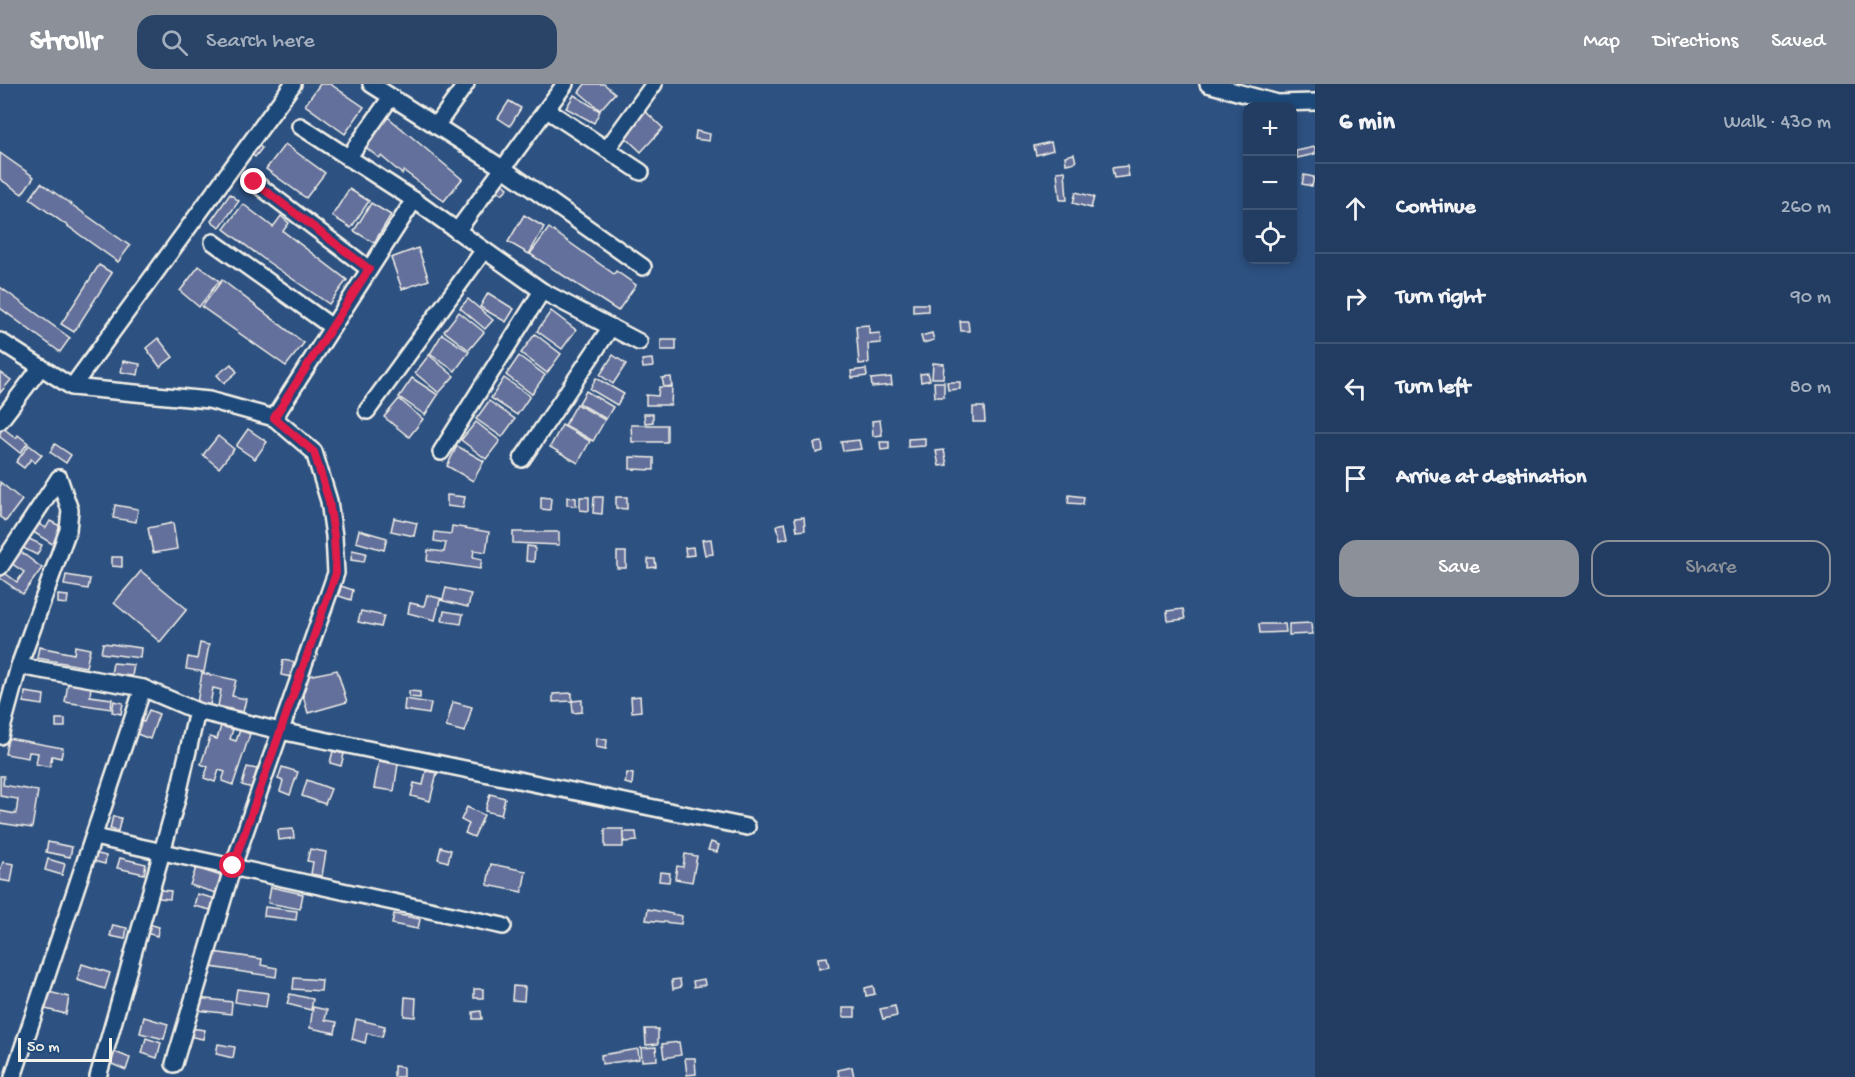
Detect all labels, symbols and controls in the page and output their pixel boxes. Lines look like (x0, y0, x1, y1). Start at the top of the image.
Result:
search box (137, 15, 557, 69)
text: Strollr (30, 26, 101, 59)
icon: search (158, 26, 191, 59)
text: Search here (206, 29, 315, 55)
text: Map (1583, 30, 1620, 55)
text: Directions (1653, 30, 1738, 55)
text: Saved (1771, 30, 1825, 55)
map controls (1243, 102, 1297, 264)
button: + (1243, 102, 1297, 156)
text: 6 min (1339, 108, 1395, 139)
text: Walk · 430 m (1724, 112, 1831, 135)
button: − (1243, 156, 1297, 210)
route end (240, 168, 266, 194)
icon: ahead (1339, 192, 1372, 225)
text: Continue (1396, 195, 1476, 221)
text: 260 m (1781, 197, 1831, 220)
button: locate (1243, 210, 1297, 264)
icon: right (1339, 282, 1372, 315)
text: Turn right (1396, 285, 1484, 311)
text: 90 m (1791, 287, 1831, 310)
icon: left (1339, 372, 1372, 405)
text: Turn left (1396, 375, 1470, 401)
text: 80 m (1790, 377, 1831, 400)
icon: arrive (1339, 462, 1372, 495)
text: Arrive at destination (1396, 465, 1586, 491)
button: Save (1339, 540, 1579, 597)
button: Share (1591, 540, 1831, 597)
route start (219, 852, 245, 878)
scale bar (18, 1035, 112, 1062)
text: 50 m (27, 1039, 60, 1058)

